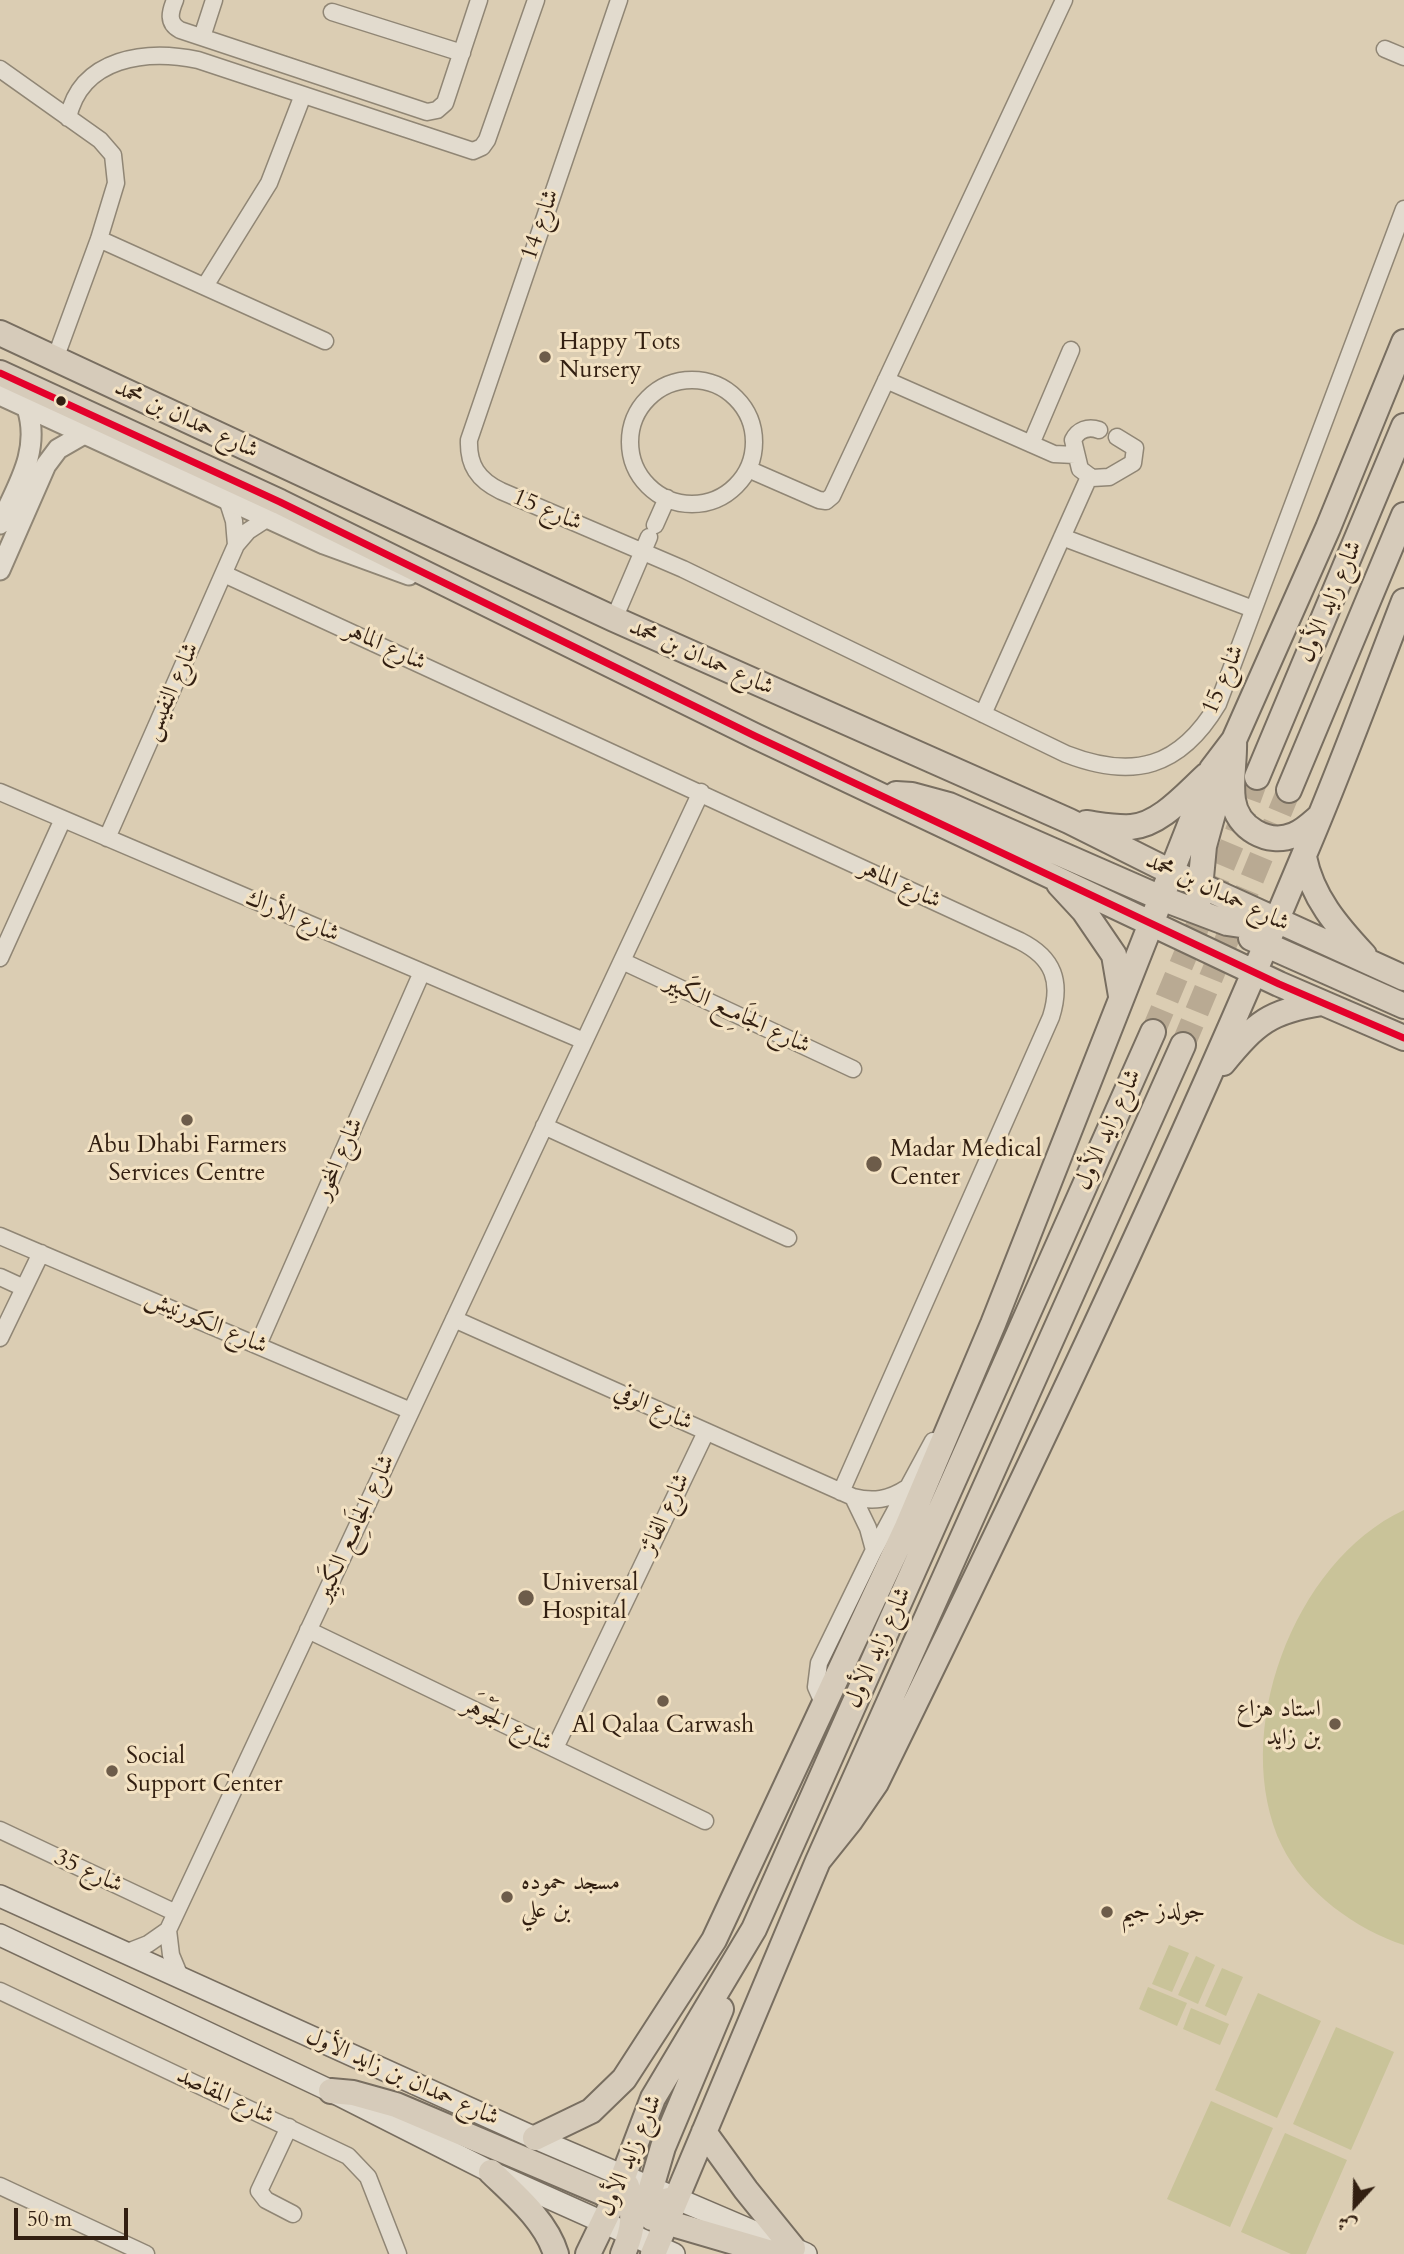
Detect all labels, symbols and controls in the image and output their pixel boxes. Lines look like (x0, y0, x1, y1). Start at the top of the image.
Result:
street label: شارع 14 (516, 186, 566, 264)
place label: Happy Tots Nursery (559, 329, 680, 385)
marker: Happy Tots Nursery (537, 349, 553, 365)
street label: شارع حمدان بن محمد (109, 374, 263, 466)
unlabelled marker (54, 394, 68, 408)
street label: شارع 15 (508, 484, 586, 538)
street label: شارع زايد الأول (1292, 537, 1370, 667)
street label: شارع حمدان بن محمد (624, 613, 778, 703)
street label: شارع الماهر (340, 616, 430, 678)
street label: شارع النفيس (138, 639, 206, 745)
street label: شارع 15 (1197, 641, 1251, 719)
street label: شارع حمدان بن محمد (1140, 847, 1294, 939)
street label: شارع الماهر (855, 854, 945, 916)
street label: شارع الأراك (241, 884, 343, 950)
street label: شارع الجَامِع الكَبِير (660, 969, 814, 1061)
street label: شارع زايد الأول (1069, 1065, 1149, 1195)
marker: Abu Dhabi Farmers Services Centre (179, 1112, 195, 1128)
street label: شارع المخور (309, 1114, 371, 1204)
place label: Abu Dhabi Farmers Services Centre (87, 1132, 287, 1188)
place label: Madar Medical Center (890, 1136, 1042, 1192)
marker: Madar Medical Center (864, 1154, 884, 1174)
street label: شارع الكورنيش (141, 1284, 271, 1362)
street label: شارع الوفي (609, 1378, 697, 1438)
street label: شارع الجَامِع الكَبِير (310, 1451, 402, 1605)
street label: شارع الفائز (635, 1469, 697, 1559)
place label: Universal Hospital (542, 1570, 638, 1626)
street label: شارع زايد الأول (839, 1583, 919, 1713)
marker: Universal Hospital (516, 1588, 536, 1608)
street label: شارع الجَوْهَر (458, 1691, 556, 1759)
marker: Al Qalaa Carwash (655, 1693, 671, 1709)
place label: استاد هزاع بن زايد (1236, 1696, 1321, 1752)
place label: Al Qalaa Carwash (572, 1712, 754, 1740)
marker: استاد هزاع بن زايد (1327, 1716, 1343, 1732)
place label: Social Support Center (126, 1743, 283, 1799)
marker: Social Support Center (104, 1763, 120, 1779)
street label: شارع 35 (49, 1844, 127, 1900)
place label: مسجد حموده بن علي (521, 1869, 620, 1925)
marker: مسجد حموده بن علي (499, 1889, 515, 1905)
place label: جولدز جيم (1121, 1898, 1205, 1926)
marker: جولدز جيم (1099, 1904, 1115, 1920)
street label: شارع حمدان بن زايد الأول (301, 2022, 503, 2134)
street label: شارع المقاصد (172, 2062, 278, 2132)
street label: شارع زايد الأول (592, 2091, 670, 2221)
north arrow (1320, 2170, 1390, 2240)
scale bar (18, 2194, 131, 2238)
text: 50 m (27, 2205, 72, 2234)
text: ش (1334, 2209, 1361, 2240)

